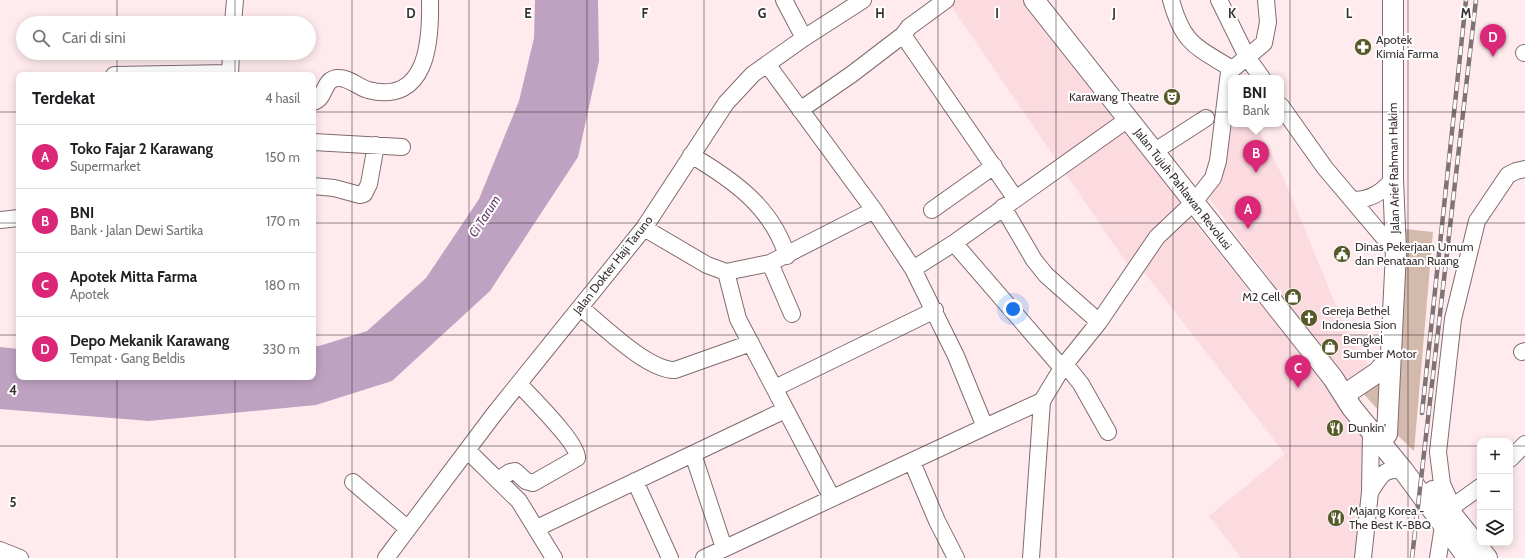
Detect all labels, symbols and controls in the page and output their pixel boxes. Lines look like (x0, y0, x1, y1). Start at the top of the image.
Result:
text: D (406, 5, 416, 21)
text: E (524, 5, 532, 21)
text: F (642, 5, 649, 21)
text: G (758, 5, 767, 21)
text: H (875, 5, 885, 21)
text: I (995, 5, 999, 21)
text: J (1111, 5, 1116, 21)
text: K (1228, 5, 1237, 21)
text: L (1346, 5, 1353, 21)
text: M (1461, 5, 1472, 21)
search box (16, 16, 316, 60)
pin: D (1480, 24, 1506, 57)
icon: search (30, 27, 52, 49)
text: Cari di sini (62, 29, 126, 47)
place label: Apotek Kimia Farma (1376, 32, 1439, 61)
pharmacy icon: Apotek Kimia Farma (1353, 37, 1373, 57)
popup (1228, 75, 1284, 127)
text: BNI (1242, 84, 1267, 102)
theatre icon: Karawang Theatre (1162, 87, 1182, 107)
text: Terdekat (32, 88, 95, 108)
place label: Karawang Theatre (1069, 89, 1159, 104)
text: 4 hasil (265, 90, 300, 106)
text: Bank (1242, 102, 1270, 118)
street label: Jalan Arief Rahman Hakim (1385, 102, 1402, 235)
street label: Jalan Tujuh Pahlawan Revolusi (1131, 124, 1235, 252)
text: Toko Fajar 2 Karawang (70, 140, 213, 158)
pin: B (1243, 140, 1269, 173)
text: A (41, 149, 49, 165)
text: 150 m (265, 149, 300, 165)
text: Supermarket (70, 158, 141, 174)
water label: Ci Tarum (465, 192, 503, 240)
pin: A (1235, 196, 1261, 229)
text: BNI (70, 204, 94, 222)
street label: Jalan Dokter Haji Taruno (569, 212, 656, 318)
text: B (41, 213, 49, 229)
text: 170 m (266, 213, 300, 229)
text: Bank · Jalan Dewi Sartika (70, 222, 203, 238)
place label: Dinas Pekerjaan Umum dan Penataan Ruang (1355, 239, 1474, 268)
public building icon: Dinas Pekerjaan Umum dan Penataan Ruang (1332, 244, 1352, 264)
text: Apotek Mitta Farma (70, 268, 197, 286)
text: C (41, 277, 49, 293)
text: 180 m (264, 277, 300, 293)
text: Apotek (70, 286, 109, 302)
shop icon: M2 Cell (1283, 287, 1303, 307)
place label: M2 Cell (1242, 289, 1280, 304)
your location (1003, 299, 1023, 319)
place label: Gereja Bethel Indonesia Sion (1322, 303, 1397, 332)
church icon: Gereja Bethel Indonesia Sion (1299, 308, 1319, 328)
text: Depo Mekanik Karawang (70, 332, 229, 350)
place label: Bengkel Sumber Motor (1343, 332, 1417, 361)
shop icon: Bengkel Sumber Motor (1320, 337, 1340, 357)
text: D (40, 341, 50, 357)
text: 330 m (263, 341, 300, 357)
text: Tempat · Gang Beldis (70, 350, 185, 366)
pin: C (1285, 355, 1311, 388)
text: 4 (9, 382, 17, 398)
restaurant icon: Dunkin' (1325, 418, 1345, 438)
place label: Dunkin' (1348, 420, 1386, 435)
map controls (1477, 438, 1513, 546)
button: + (1477, 438, 1513, 474)
button: − (1477, 474, 1513, 510)
text: 5 (10, 494, 17, 510)
place label: Majang Korea - The Best K-BBQ (1349, 503, 1431, 532)
restaurant icon: Majang Korea - The Best K-BBQ (1326, 508, 1346, 528)
button: layers (1477, 510, 1513, 546)

